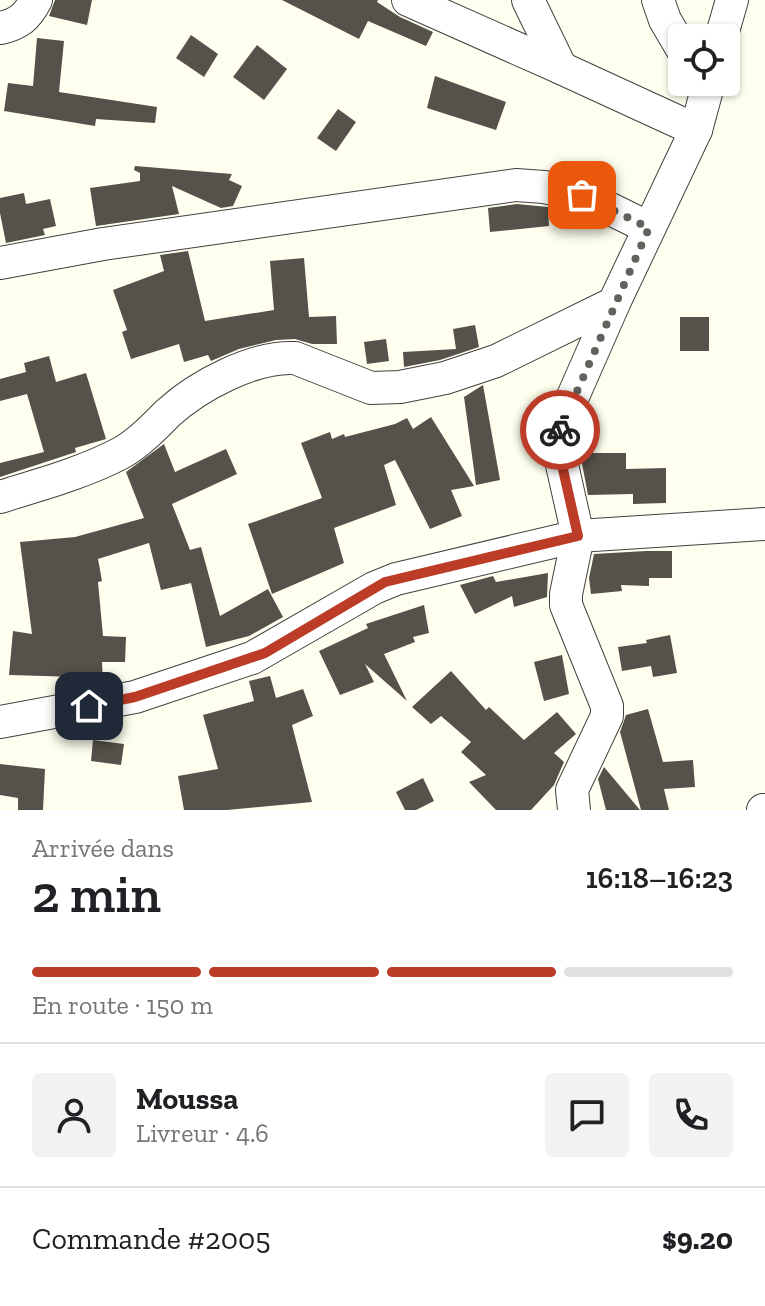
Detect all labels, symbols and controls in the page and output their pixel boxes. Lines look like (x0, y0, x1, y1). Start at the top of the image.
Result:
map controls (668, 24, 740, 96)
button: locate (668, 24, 740, 96)
pin (548, 161, 616, 229)
icon: bag (560, 173, 604, 217)
courier (520, 390, 600, 470)
icon: bike (538, 408, 582, 452)
pin (55, 672, 123, 740)
icon: home (67, 684, 111, 728)
text: Arrivée dans (32, 832, 174, 864)
text: 16:18–16:23 (586, 860, 733, 896)
text: 2 min (32, 863, 161, 925)
text: En route · 150 m (32, 989, 213, 1021)
button: person (32, 1073, 116, 1157)
button: chat (545, 1073, 629, 1157)
button: phone (649, 1073, 733, 1157)
text: Moussa (136, 1081, 238, 1117)
text: Livreur · 4.6 (136, 1117, 269, 1149)
text: Commande #2005 (32, 1221, 271, 1257)
text: $9.20 (662, 1221, 733, 1257)

